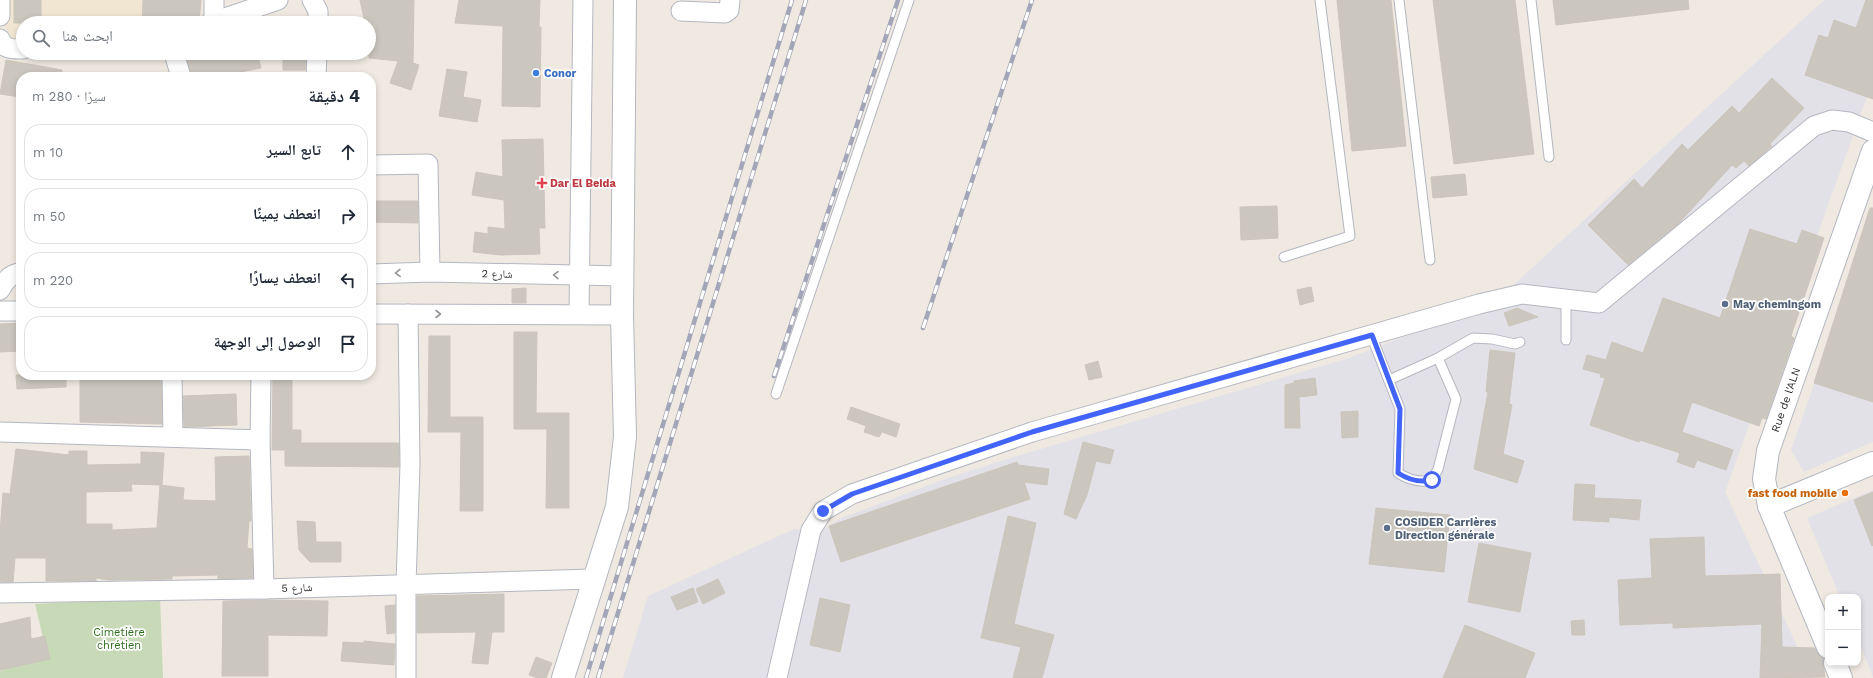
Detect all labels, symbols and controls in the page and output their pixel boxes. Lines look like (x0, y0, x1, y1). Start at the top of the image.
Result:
search box (16, 16, 376, 60)
icon: search (30, 27, 52, 49)
text: ابحث هنا (62, 27, 113, 45)
place label: Conor (544, 67, 576, 80)
marker: Conor (531, 68, 541, 78)
text: 4 دقيقة (308, 86, 360, 106)
text: سيرًا · 280 m (32, 89, 106, 104)
text: تابع السير (267, 141, 321, 159)
icon: ahead (337, 141, 359, 163)
text: 10 m (33, 145, 63, 160)
place label: Dar El Beida (550, 177, 616, 190)
marker: Dar El Beida (537, 178, 547, 188)
text: انعطف يمينًا (253, 205, 321, 223)
icon: right (337, 205, 359, 227)
text: 50 m (33, 209, 65, 224)
street label: شارع 2 (481, 267, 513, 281)
text: انعطف يسارًا (249, 269, 321, 287)
icon: left (337, 269, 359, 291)
one-way arrow (395, 269, 401, 277)
one-way arrow (553, 271, 559, 279)
text: 220 m (33, 273, 73, 288)
place label: May chemingom (1733, 298, 1821, 311)
marker: May chemingom (1720, 299, 1730, 309)
one-way arrow (435, 310, 441, 318)
text: الوصول إلى الوجهة (214, 333, 321, 351)
icon: arrive (337, 333, 359, 355)
street label: Rue de l'ALN (1769, 366, 1803, 434)
route start (1423, 471, 1441, 489)
place label: fast food mobile (1748, 487, 1837, 500)
marker: fast food mobile (1840, 488, 1850, 498)
route end (814, 502, 832, 520)
place label: COSIDER Carrières Direction générale (1395, 516, 1497, 542)
marker: COSIDER Carrières Direction générale (1382, 523, 1392, 533)
street label: شارع 5 (281, 581, 313, 595)
map controls (1825, 594, 1861, 666)
button: + (1825, 594, 1861, 630)
park label: Cimetière chrétien (93, 626, 145, 652)
button: − (1825, 630, 1861, 666)

